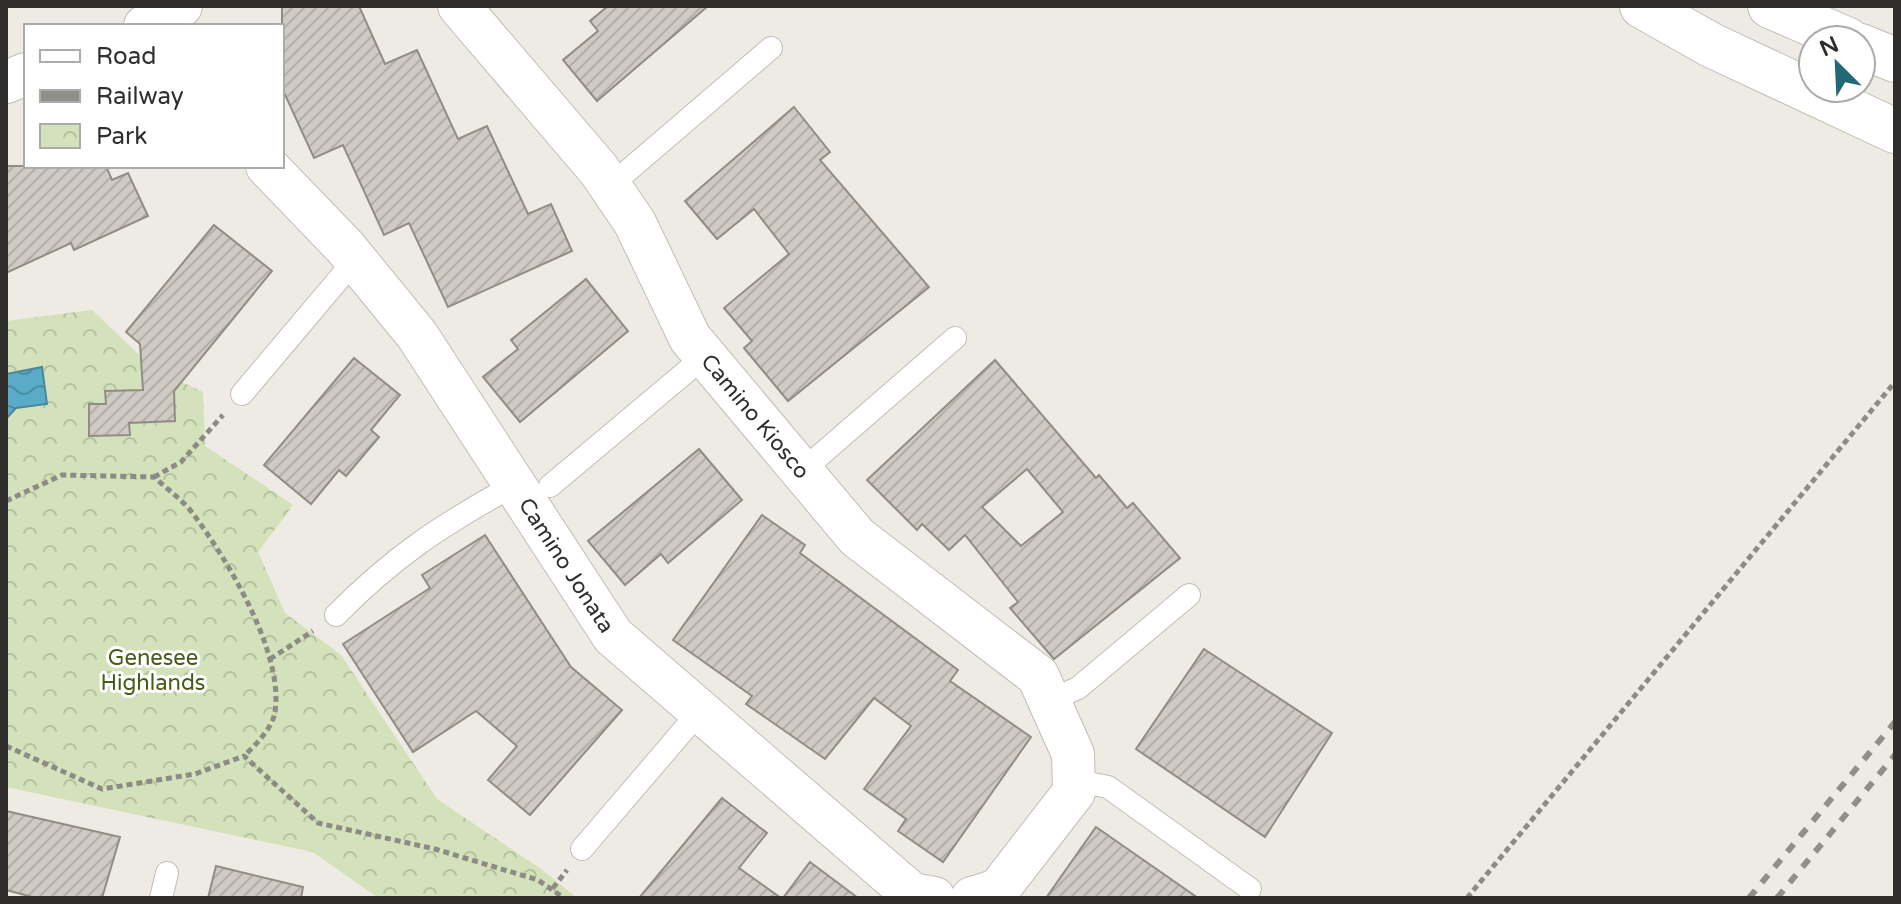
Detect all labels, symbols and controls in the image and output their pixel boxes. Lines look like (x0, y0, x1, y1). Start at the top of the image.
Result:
legend (24, 24, 284, 168)
north arrow (1797, 24, 1877, 104)
text: N (1816, 31, 1843, 62)
text: Road (96, 42, 156, 71)
text: Railway (96, 82, 184, 111)
text: Park (96, 122, 147, 151)
street label: Camino Kiosco (695, 349, 815, 484)
street label: Camino Jonata (513, 493, 619, 638)
park label: Genesee Highlands (101, 645, 205, 696)

